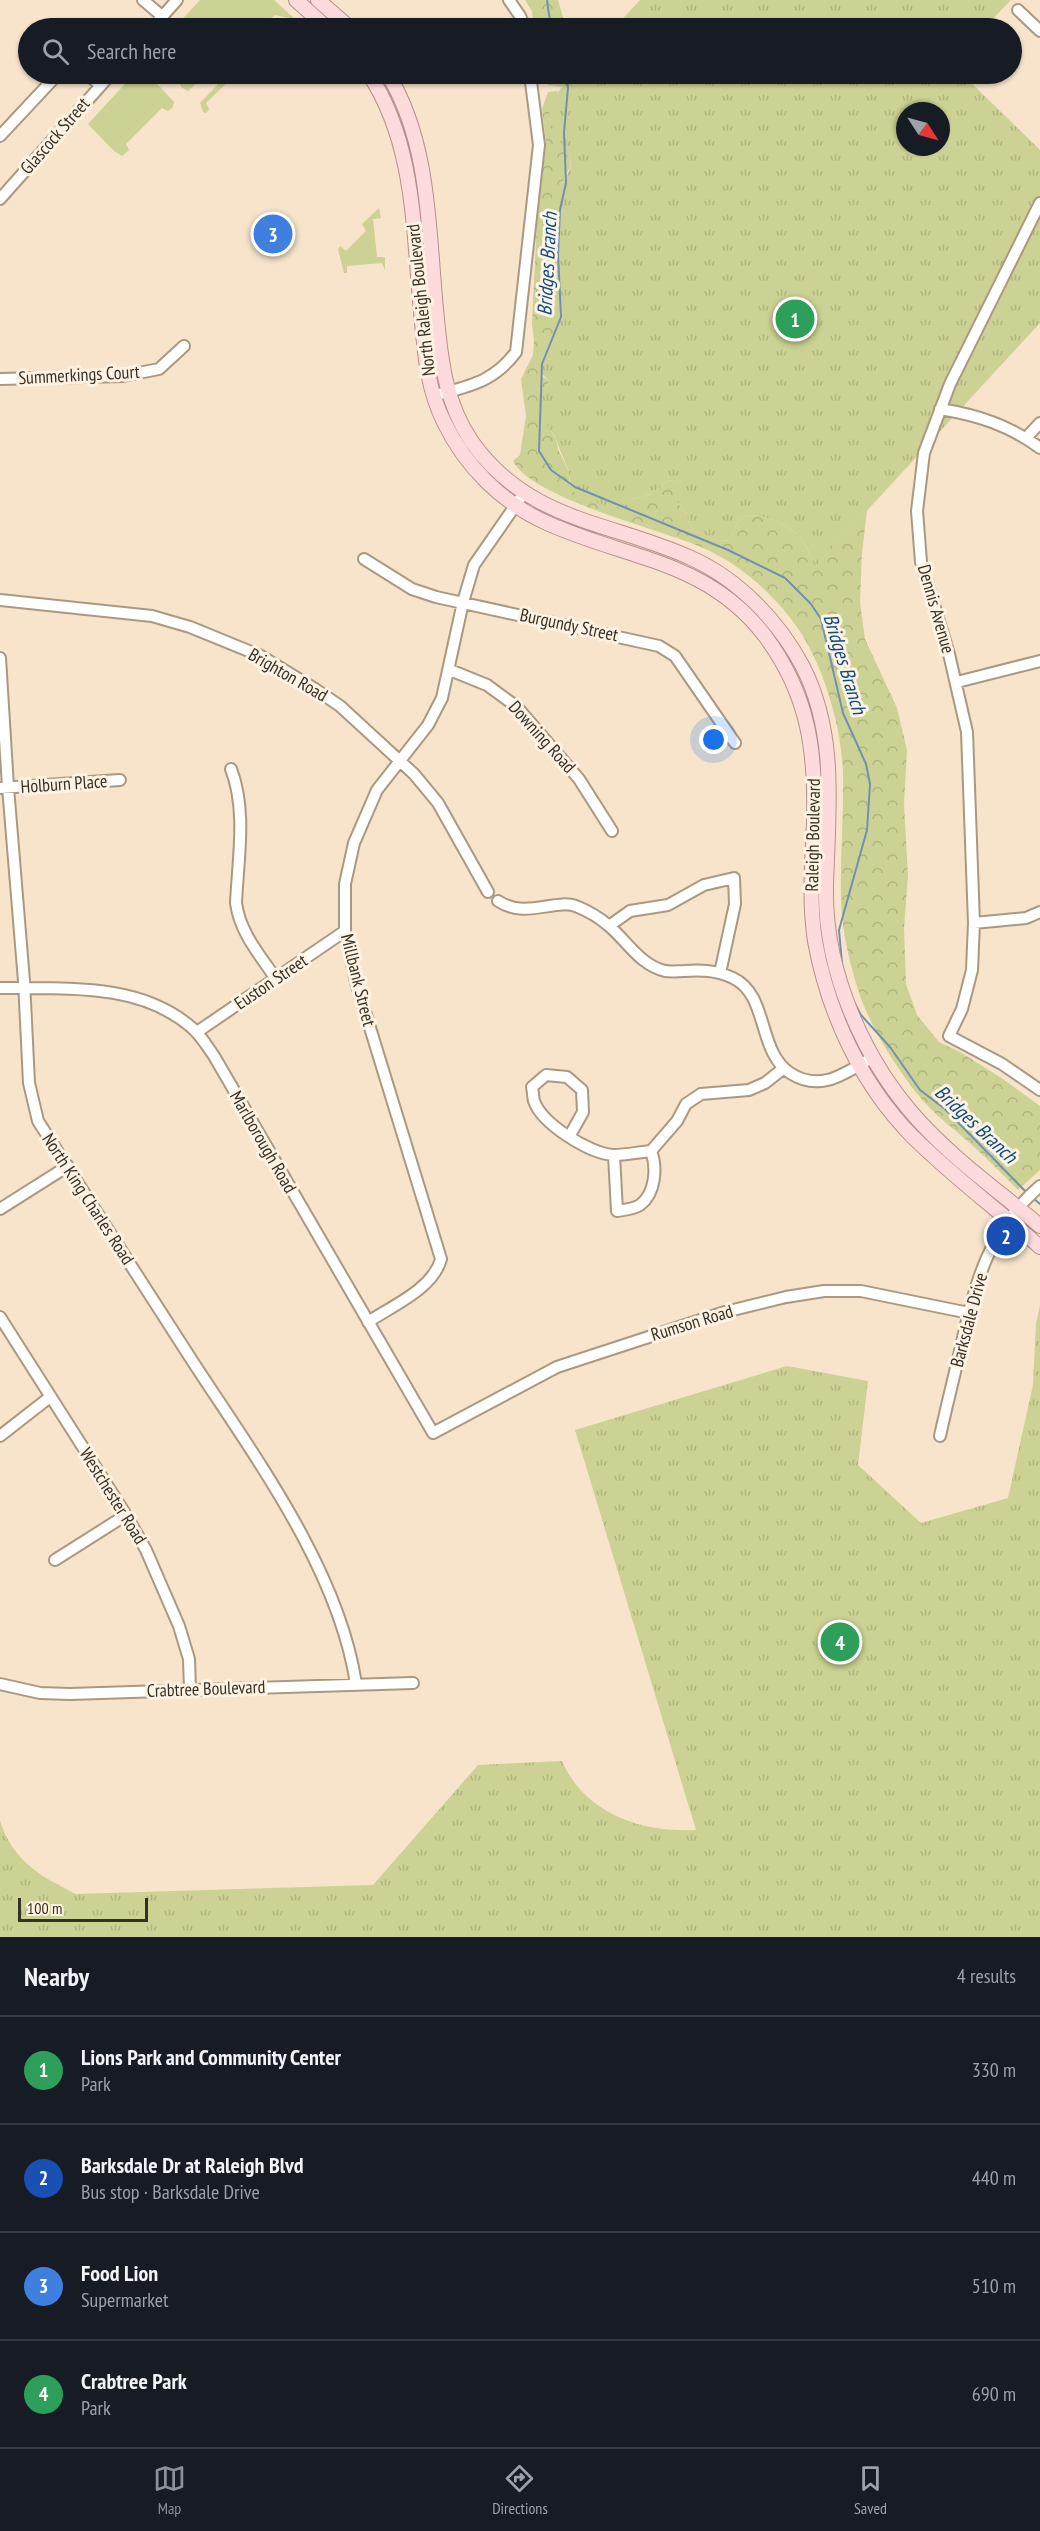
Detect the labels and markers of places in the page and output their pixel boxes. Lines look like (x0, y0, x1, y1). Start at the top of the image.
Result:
pin: 3 (254, 212, 292, 256)
pin: 1 (776, 296, 814, 342)
pin: 2 (986, 1214, 1026, 1258)
pin: 4 (820, 1620, 860, 1664)

